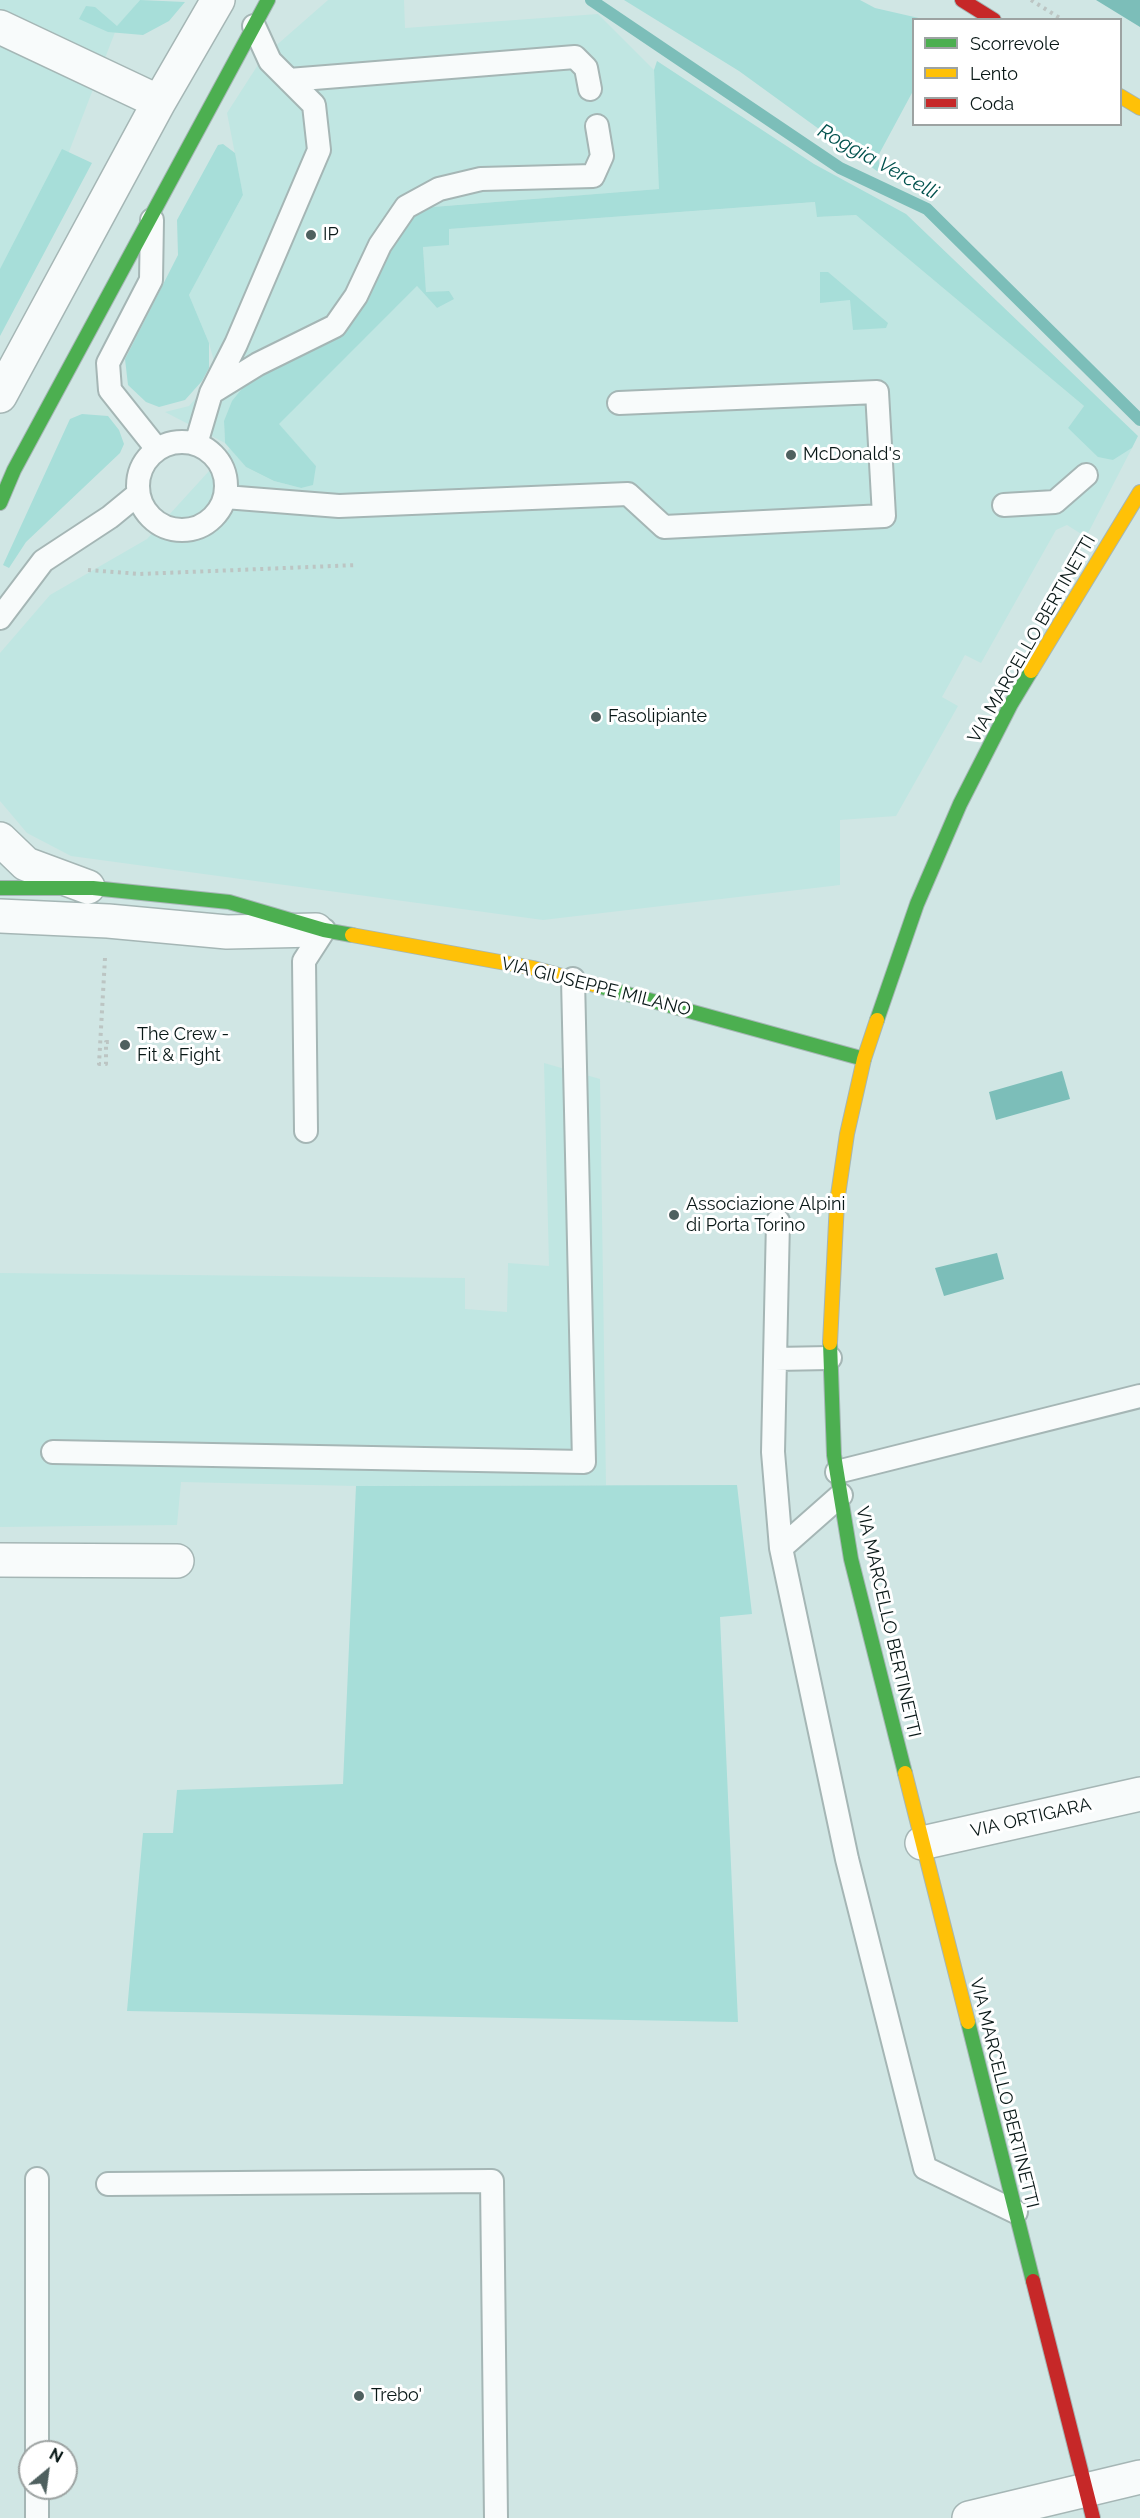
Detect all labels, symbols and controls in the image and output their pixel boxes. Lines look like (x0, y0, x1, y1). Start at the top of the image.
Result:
legend (912, 18, 1122, 126)
text: Scorrevole (970, 33, 1060, 54)
text: Lento (970, 63, 1018, 84)
text: Coda (970, 93, 1014, 114)
water label: Roggia Vercelli (814, 119, 942, 205)
place label: IP (323, 224, 339, 246)
marker: IP (304, 228, 318, 242)
place label: McDonald's (803, 444, 901, 466)
marker: McDonald's (784, 448, 798, 462)
street label: VIA MARCELLO BERTINETTI (964, 531, 1100, 747)
place label: Fasolipiante (608, 706, 707, 728)
marker: Fasolipiante (589, 710, 603, 724)
street label: VIA GIUSEPPE MILANO (499, 953, 693, 1021)
place label: The Crew - Fit & Fight (137, 1024, 229, 1066)
marker: The Crew - Fit & Fight (118, 1038, 132, 1052)
place label: Associazione Alpini di Porta Torino (686, 1194, 845, 1236)
marker: Associazione Alpini di Porta Torino (667, 1208, 681, 1222)
street label: VIA MARCELLO BERTINETTI (851, 1504, 925, 1740)
street label: VIA ORTIGARA (969, 1794, 1093, 1842)
street label: VIA MARCELLO BERTINETTI (965, 1976, 1043, 2210)
place label: Trebo' (371, 2385, 422, 2407)
marker: Trebo' (352, 2389, 366, 2403)
north arrow (18, 2440, 78, 2500)
text: N (46, 2444, 66, 2467)

